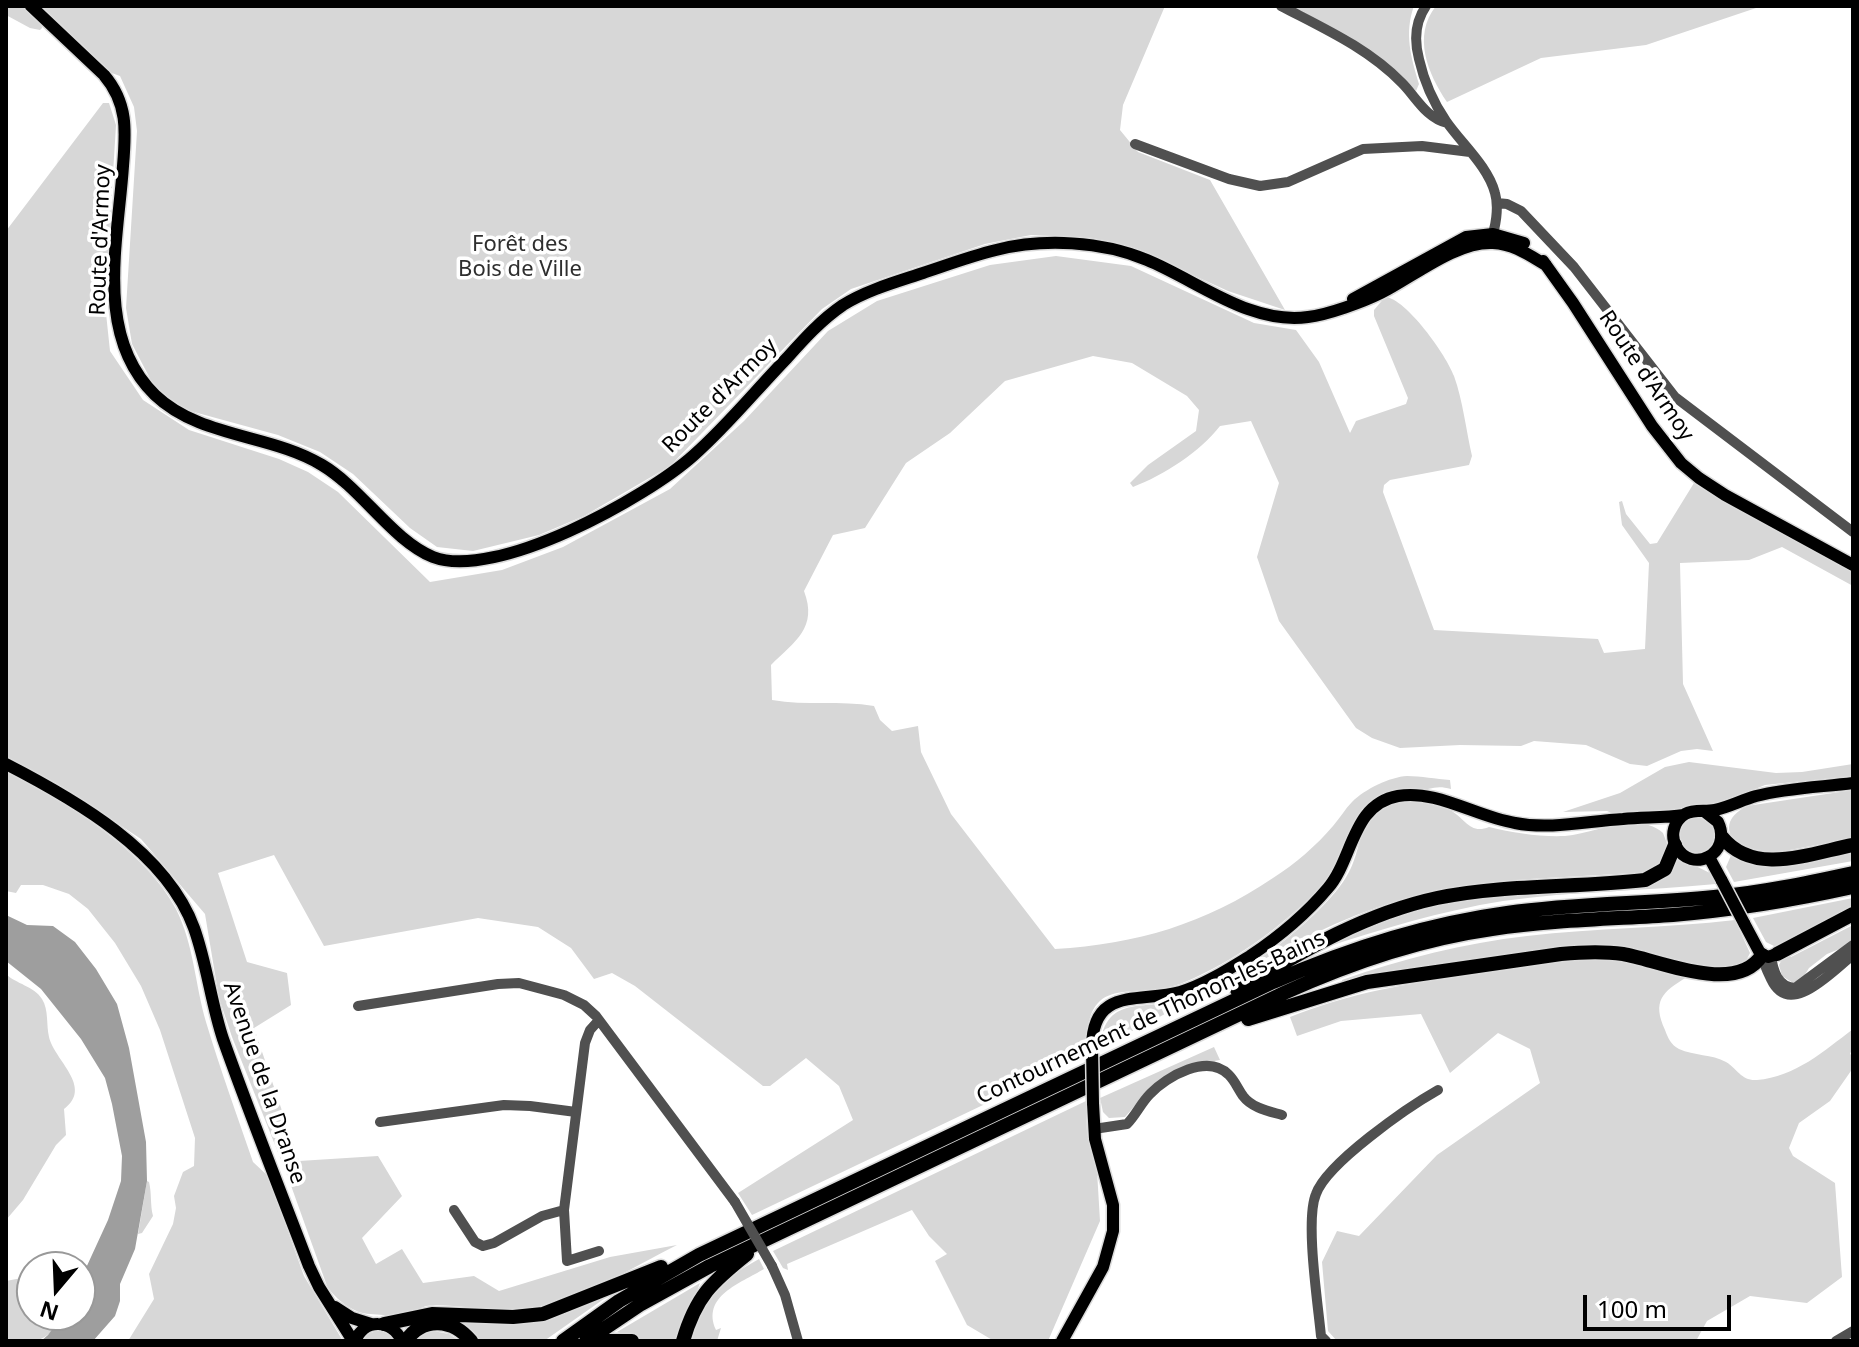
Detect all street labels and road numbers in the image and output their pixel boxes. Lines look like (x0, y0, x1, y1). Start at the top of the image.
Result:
street label: Route d'Armoy (85, 164, 117, 316)
street label: Route d'Armoy (1593, 306, 1699, 446)
street label: Route d'Armoy (657, 333, 783, 459)
street label: Contournement de Thonon-les-Bains (973, 925, 1329, 1111)
street label: Avenue de la Dranse (217, 979, 311, 1187)

